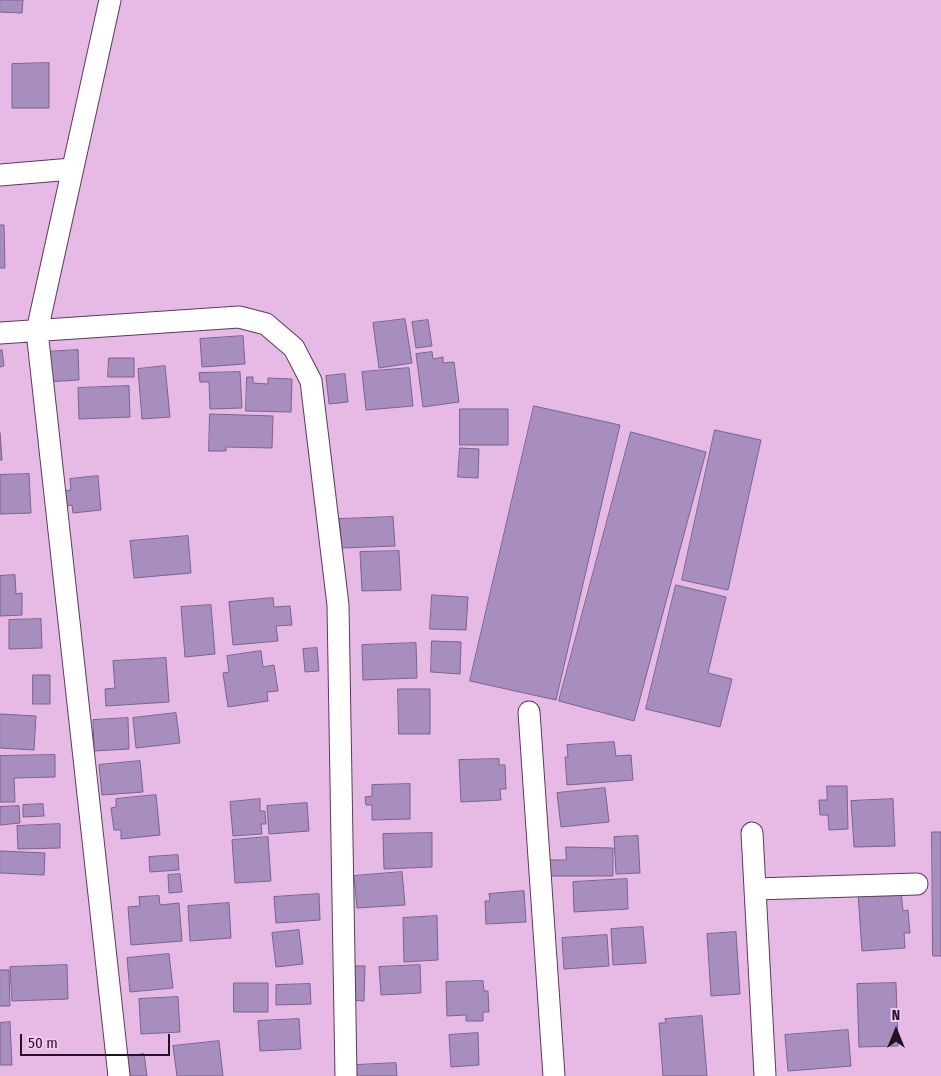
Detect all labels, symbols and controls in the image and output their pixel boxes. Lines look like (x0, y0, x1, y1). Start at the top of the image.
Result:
north arrow (871, 1006, 921, 1056)
text: N (892, 1007, 900, 1024)
scale bar (22, 1024, 172, 1056)
text: 50 m (28, 1034, 58, 1052)

